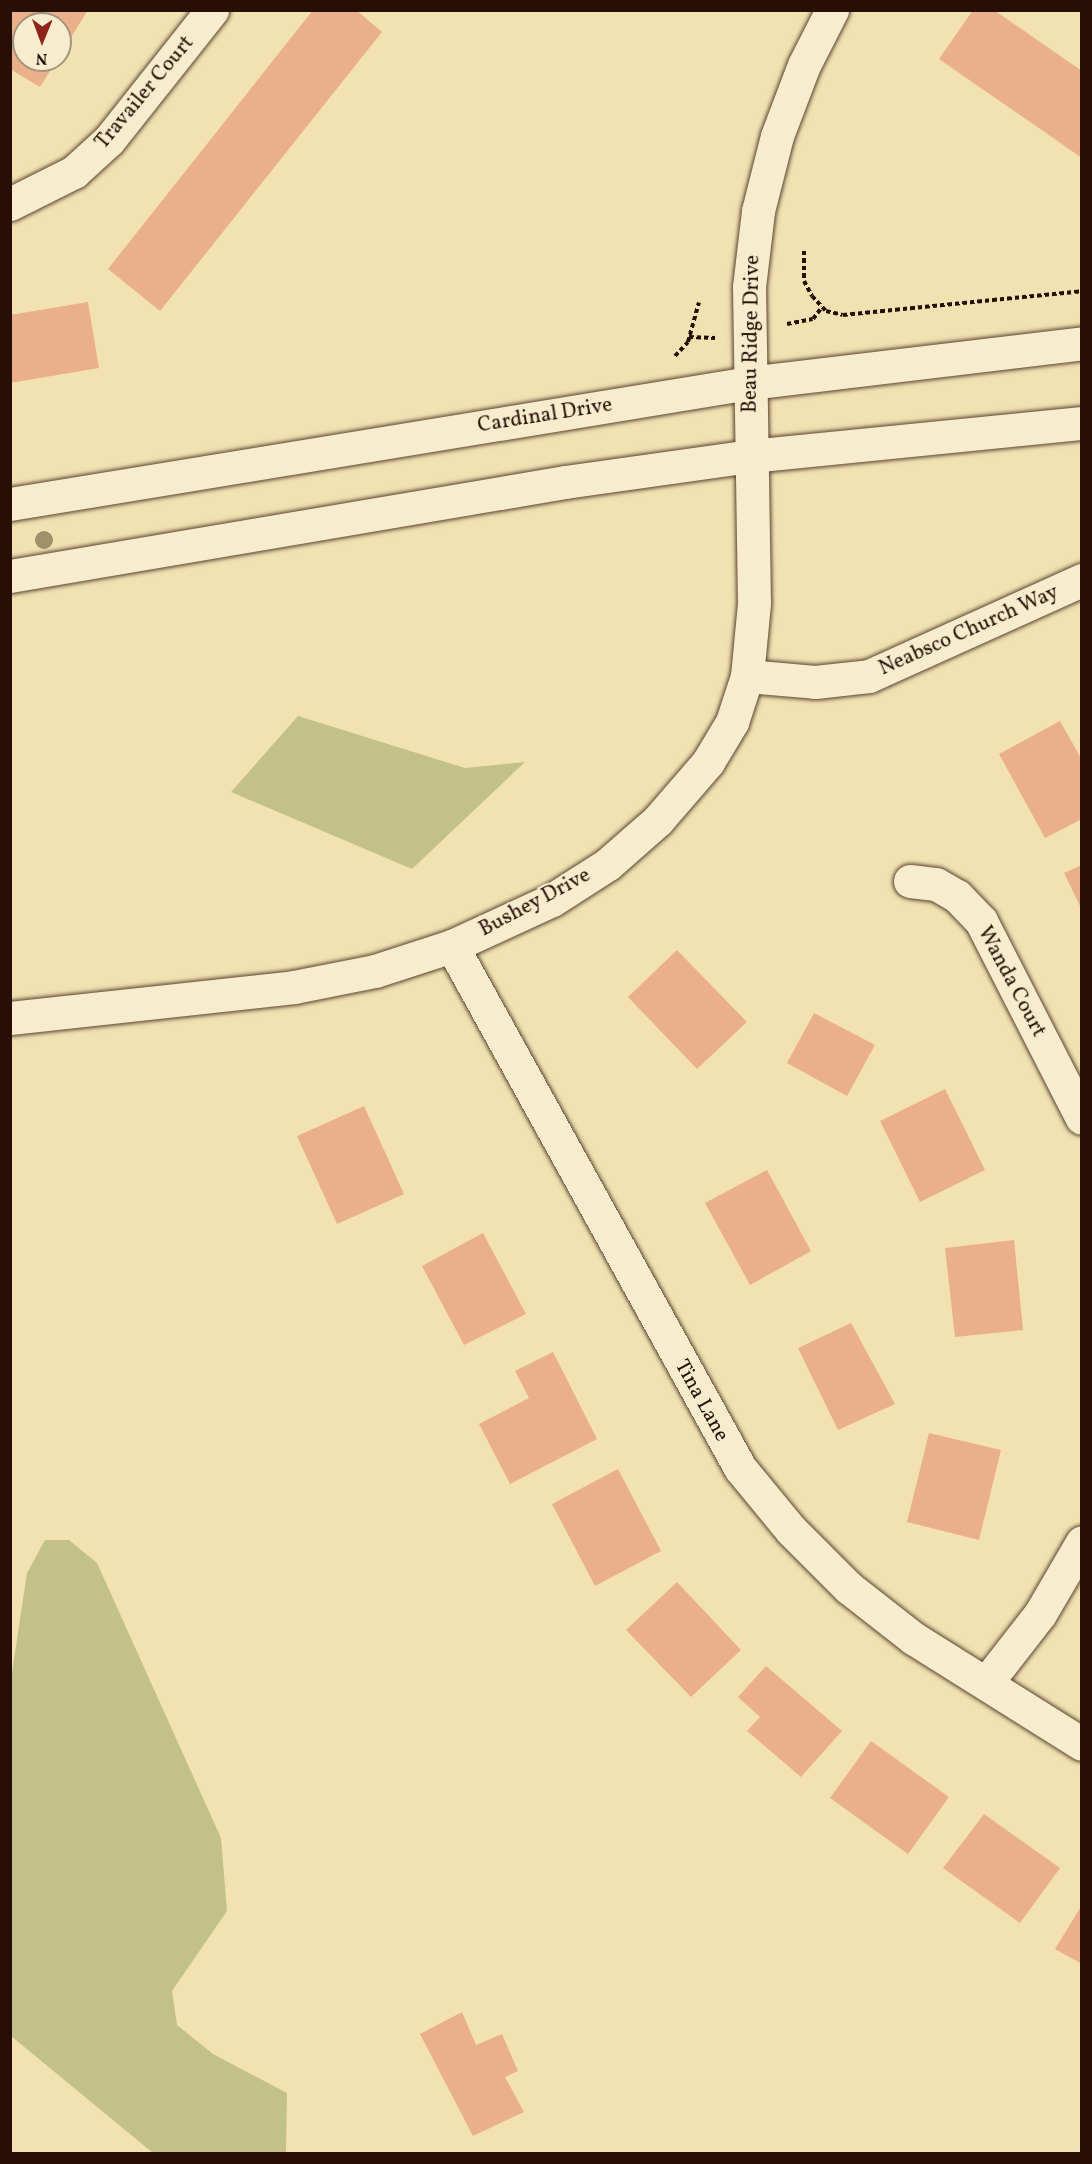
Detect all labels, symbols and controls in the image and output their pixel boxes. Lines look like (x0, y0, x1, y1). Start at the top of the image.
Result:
north arrow (12, 12, 72, 72)
street label: Travailer Court (90, 31, 200, 155)
text: N (36, 47, 48, 69)
street label: Beau Ridge Drive (738, 255, 766, 413)
street label: Cardinal Drive (476, 393, 614, 439)
street label: Neabsco Church Way (875, 580, 1063, 682)
street label: Bushey Drive (475, 863, 595, 943)
street label: Wanda Court (971, 922, 1051, 1042)
street label: Tina Lane (668, 1356, 734, 1446)

